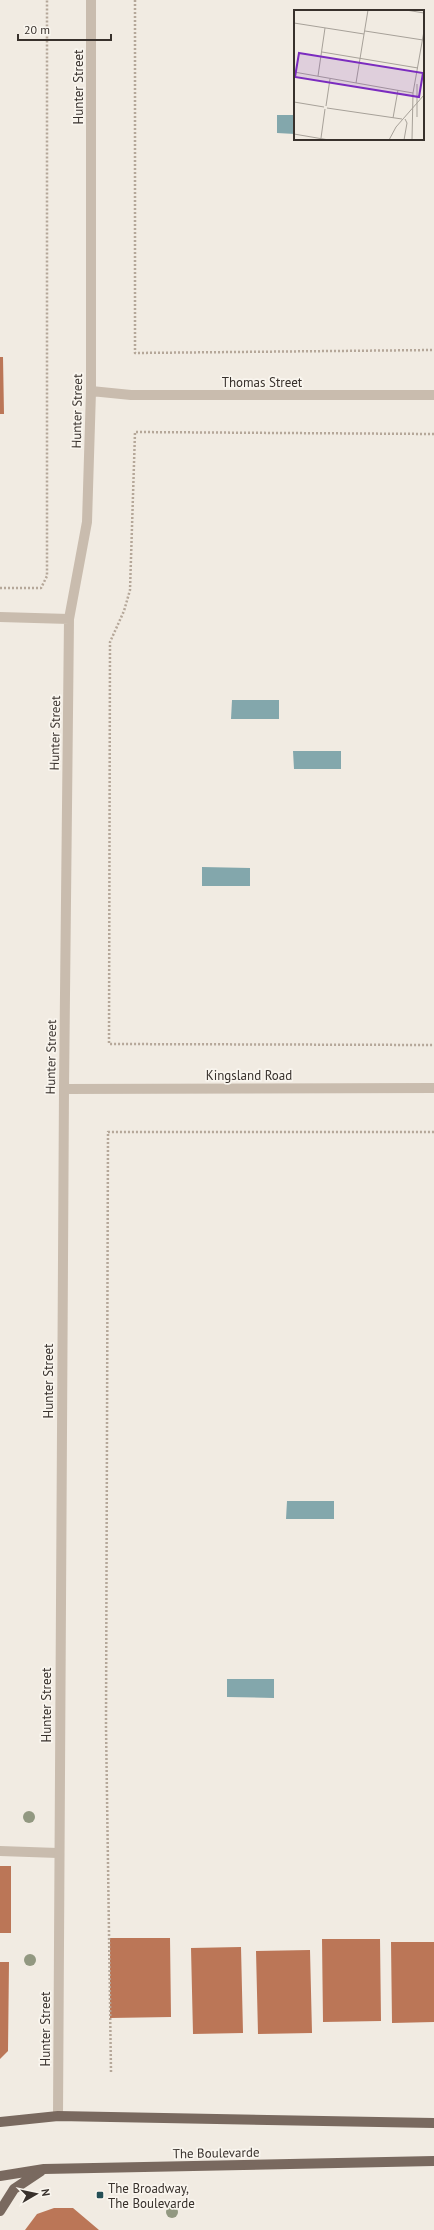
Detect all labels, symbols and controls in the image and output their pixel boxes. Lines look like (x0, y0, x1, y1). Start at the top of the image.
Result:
inset map (294, 10, 424, 140)
scale bar (18, 16, 111, 42)
text: 20 m (24, 22, 50, 37)
street label: Hunter Street (70, 49, 87, 124)
street label: Hunter Street (68, 373, 86, 449)
street label: Thomas Street (222, 374, 303, 391)
street label: Hunter Street (46, 695, 64, 771)
street label: Hunter Street (42, 1019, 60, 1095)
street label: Kingsland Road (206, 1067, 292, 1084)
street label: Hunter Street (40, 1343, 57, 1418)
street label: Hunter Street (38, 1667, 55, 1742)
street label: Hunter Street (37, 1991, 54, 2066)
street label: The Boulevarde (172, 2144, 260, 2162)
north arrow (16, 2174, 56, 2214)
place label: The Broadway, The Boulevarde (108, 2180, 195, 2212)
text: N (38, 2188, 53, 2197)
marker: The Broadway, The Boulevarde (95, 2190, 105, 2200)

